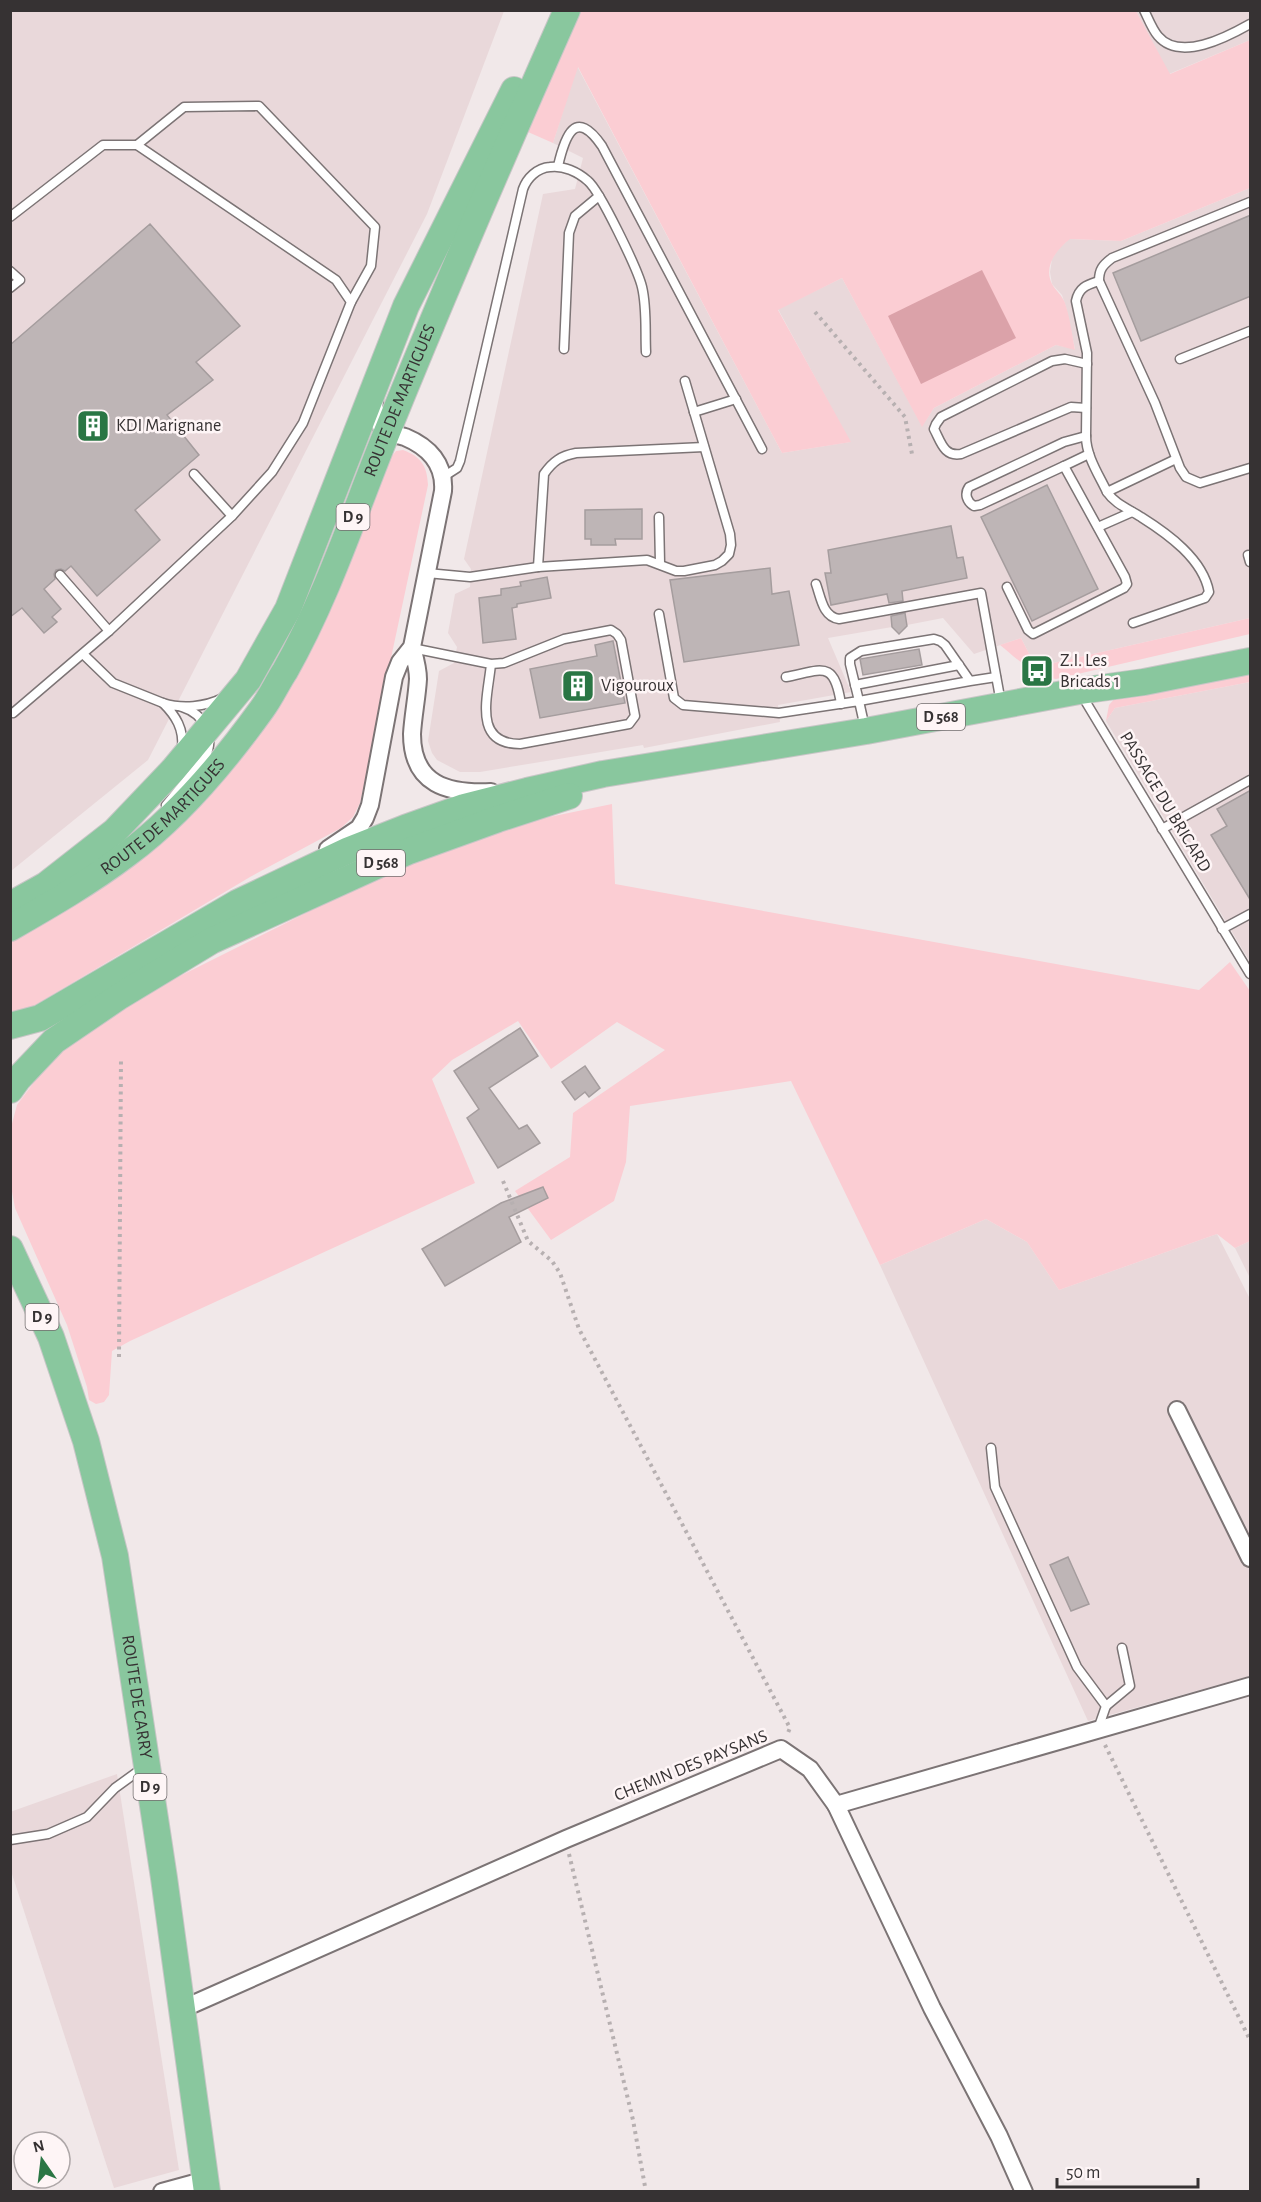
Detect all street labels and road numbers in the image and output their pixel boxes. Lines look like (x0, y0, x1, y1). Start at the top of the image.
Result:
street label: ROUTE DE MARTIGUES (361, 322, 439, 479)
road number: D 9 (336, 504, 370, 530)
road number: D 568 (917, 704, 965, 730)
street label: PASSAGE DU BRICARD (1116, 729, 1214, 875)
street label: ROUTE DE MARTIGUES (98, 756, 229, 879)
road number: D 568 (357, 850, 405, 876)
road number: D 9 (26, 1304, 58, 1330)
street label: ROUTE DE CARRY (118, 1634, 155, 1761)
street label: CHEMIN DES PAYSANS (612, 1727, 770, 1805)
road number: D 9 (134, 1774, 166, 1800)

